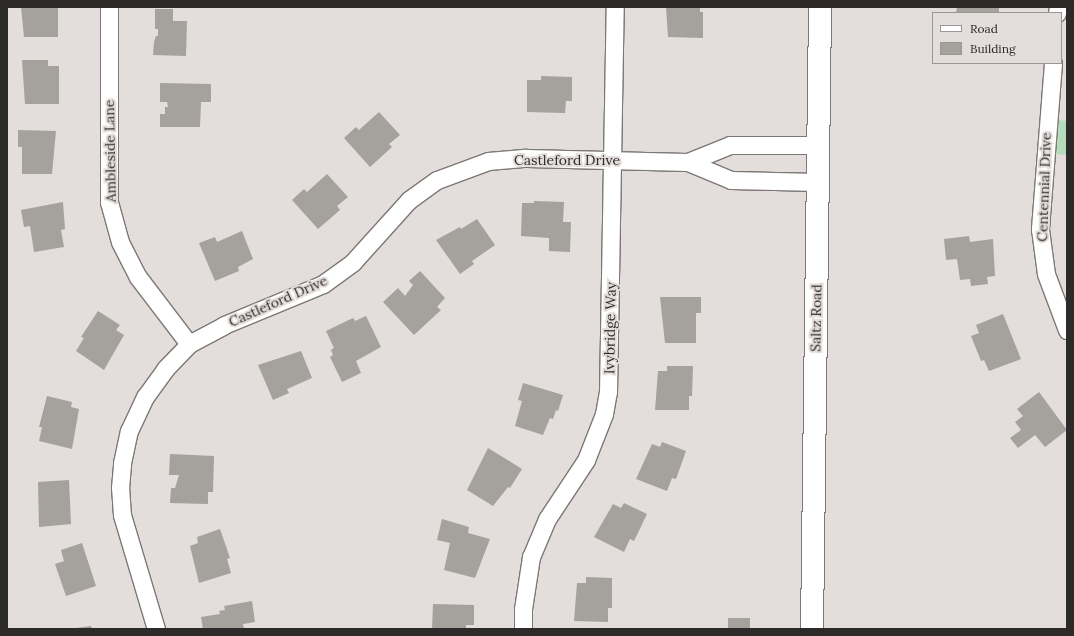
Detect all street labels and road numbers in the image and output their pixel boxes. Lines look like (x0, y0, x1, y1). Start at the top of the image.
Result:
street label: Ambleside Lane (101, 100, 119, 202)
street label: Centennial Drive (1034, 132, 1054, 242)
street label: Castleford Drive (514, 152, 620, 168)
street label: Castleford Drive (226, 272, 330, 330)
street label: Ivybridge Way (601, 282, 619, 374)
street label: Saltz Road (807, 284, 825, 352)

